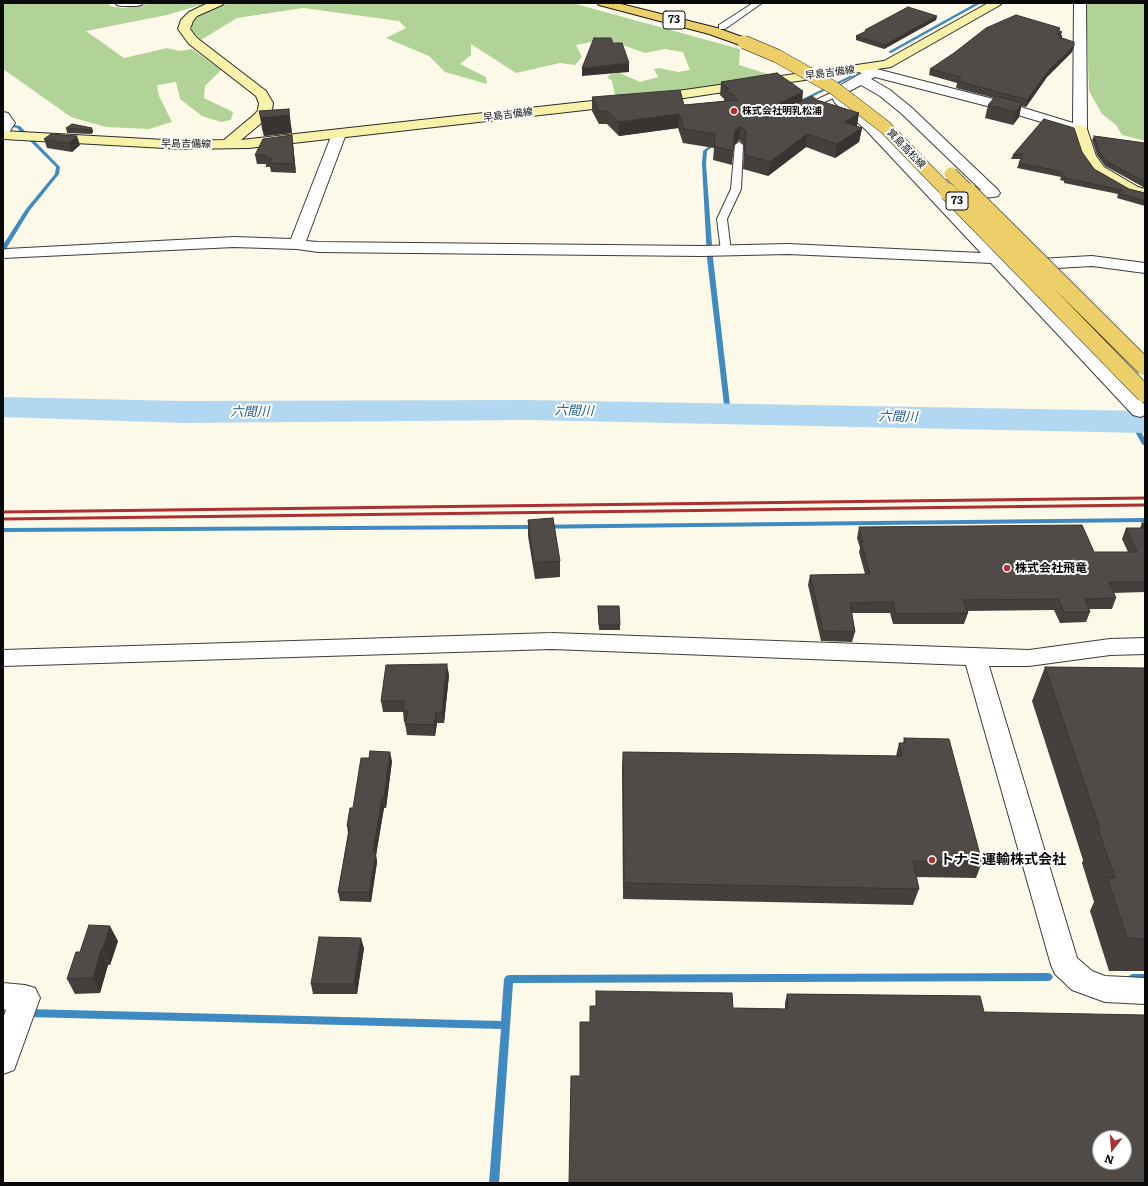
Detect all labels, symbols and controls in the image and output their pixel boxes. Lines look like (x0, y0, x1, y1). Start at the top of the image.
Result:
road number: 73 (663, 11, 685, 29)
street label: 早島吉備線 (804, 64, 856, 82)
place label: 株式会社明乳松浦 (742, 105, 822, 117)
street label: 早島吉備線 (482, 106, 534, 124)
marker: 株式会社明乳松浦 (729, 106, 739, 116)
street label: 箕島高松線 (884, 127, 928, 171)
street label: 早島吉備線 (161, 138, 211, 150)
road number: 73 (946, 192, 968, 210)
water label: 六間川 (554, 403, 594, 419)
water label: 六間川 (231, 404, 269, 420)
water label: 六間川 (878, 409, 918, 425)
place label: 株式会社飛竜 (1015, 561, 1087, 575)
marker: 株式会社飛竜 (1002, 563, 1012, 573)
place label: トナミ運輸株式会社 (940, 852, 1066, 868)
marker: トナミ運輸株式会社 (927, 855, 937, 865)
north arrow (1092, 1130, 1132, 1170)
text: N (1102, 1152, 1116, 1170)

